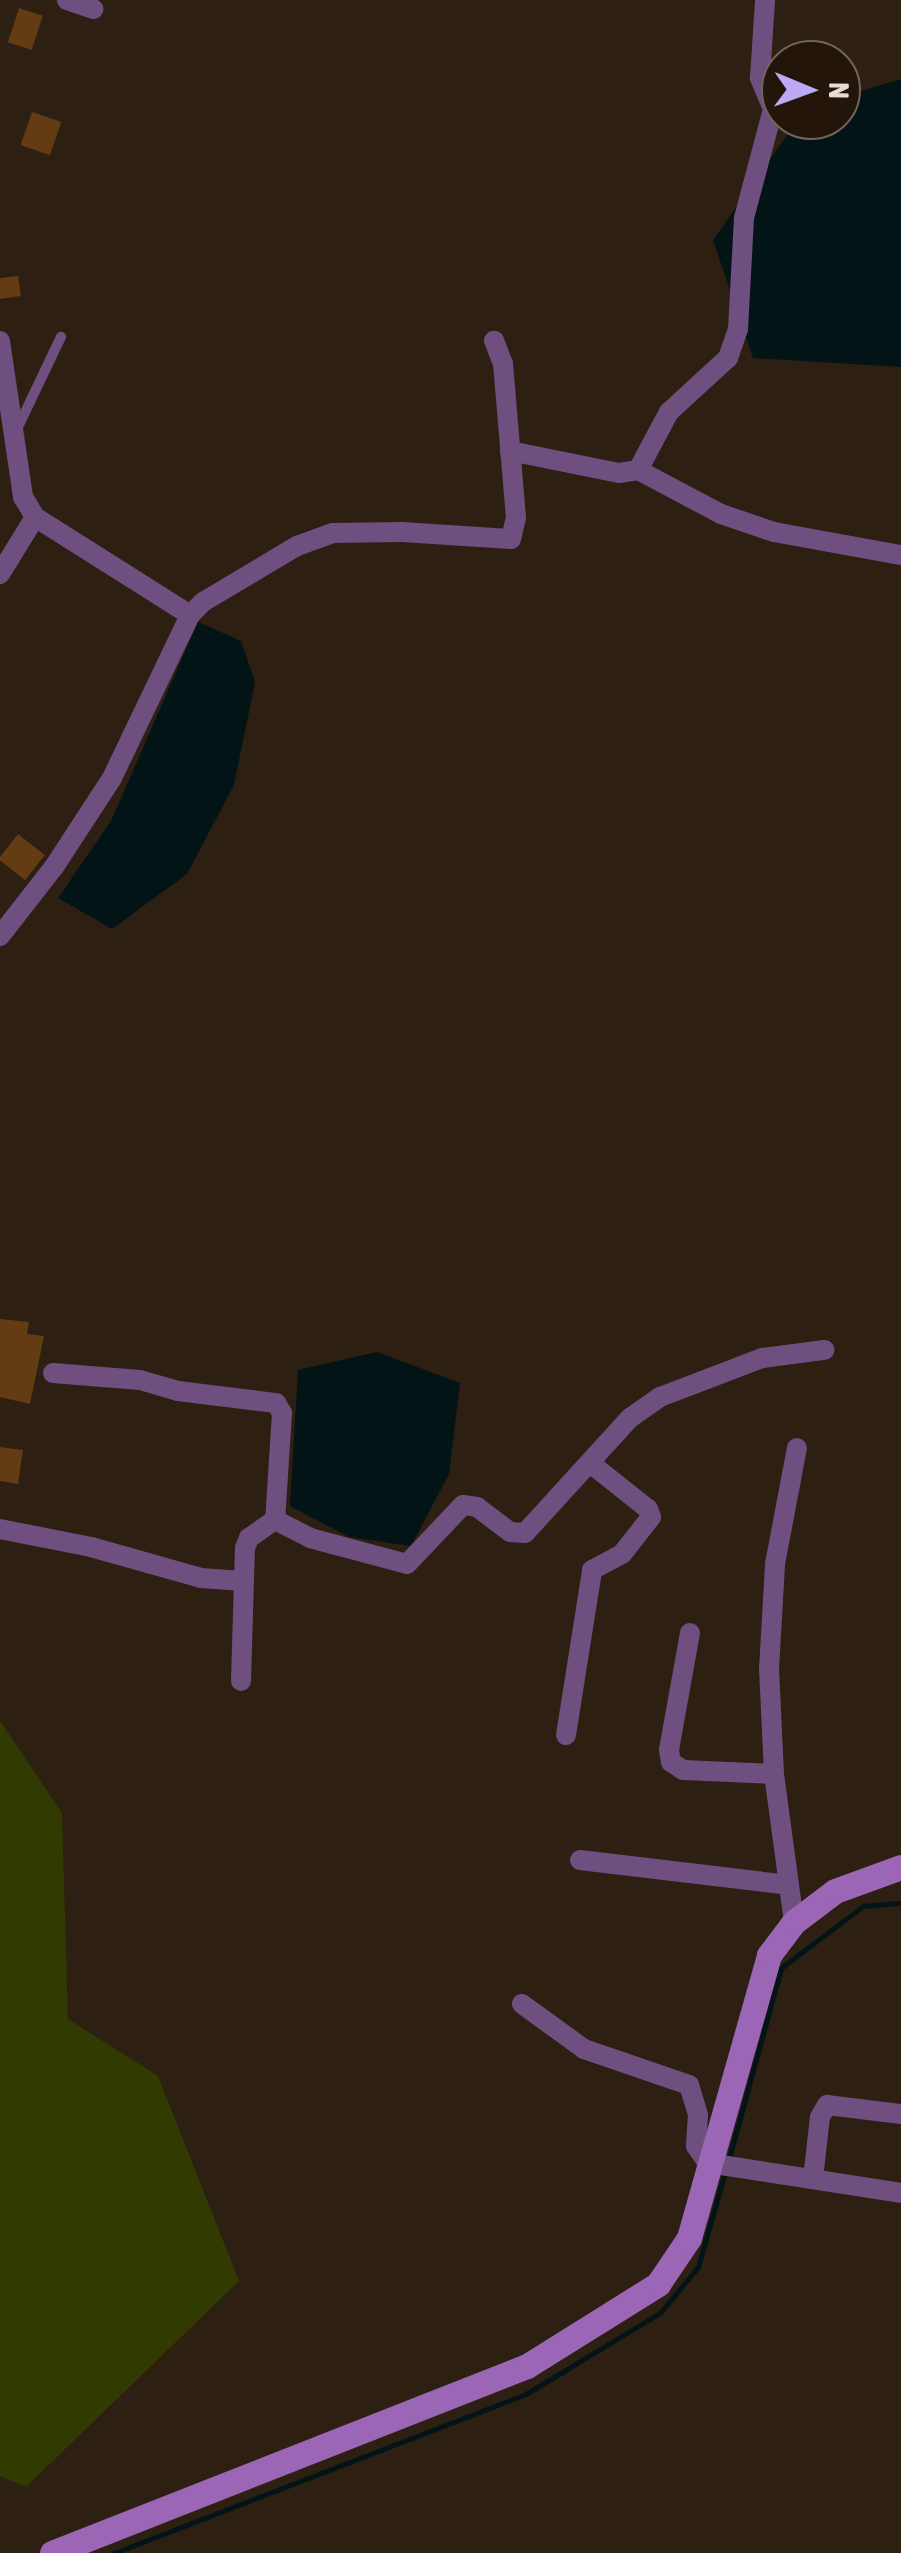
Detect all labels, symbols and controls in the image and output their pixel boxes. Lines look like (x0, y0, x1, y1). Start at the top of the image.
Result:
north arrow (761, 40, 861, 140)
text: N (823, 82, 855, 99)

